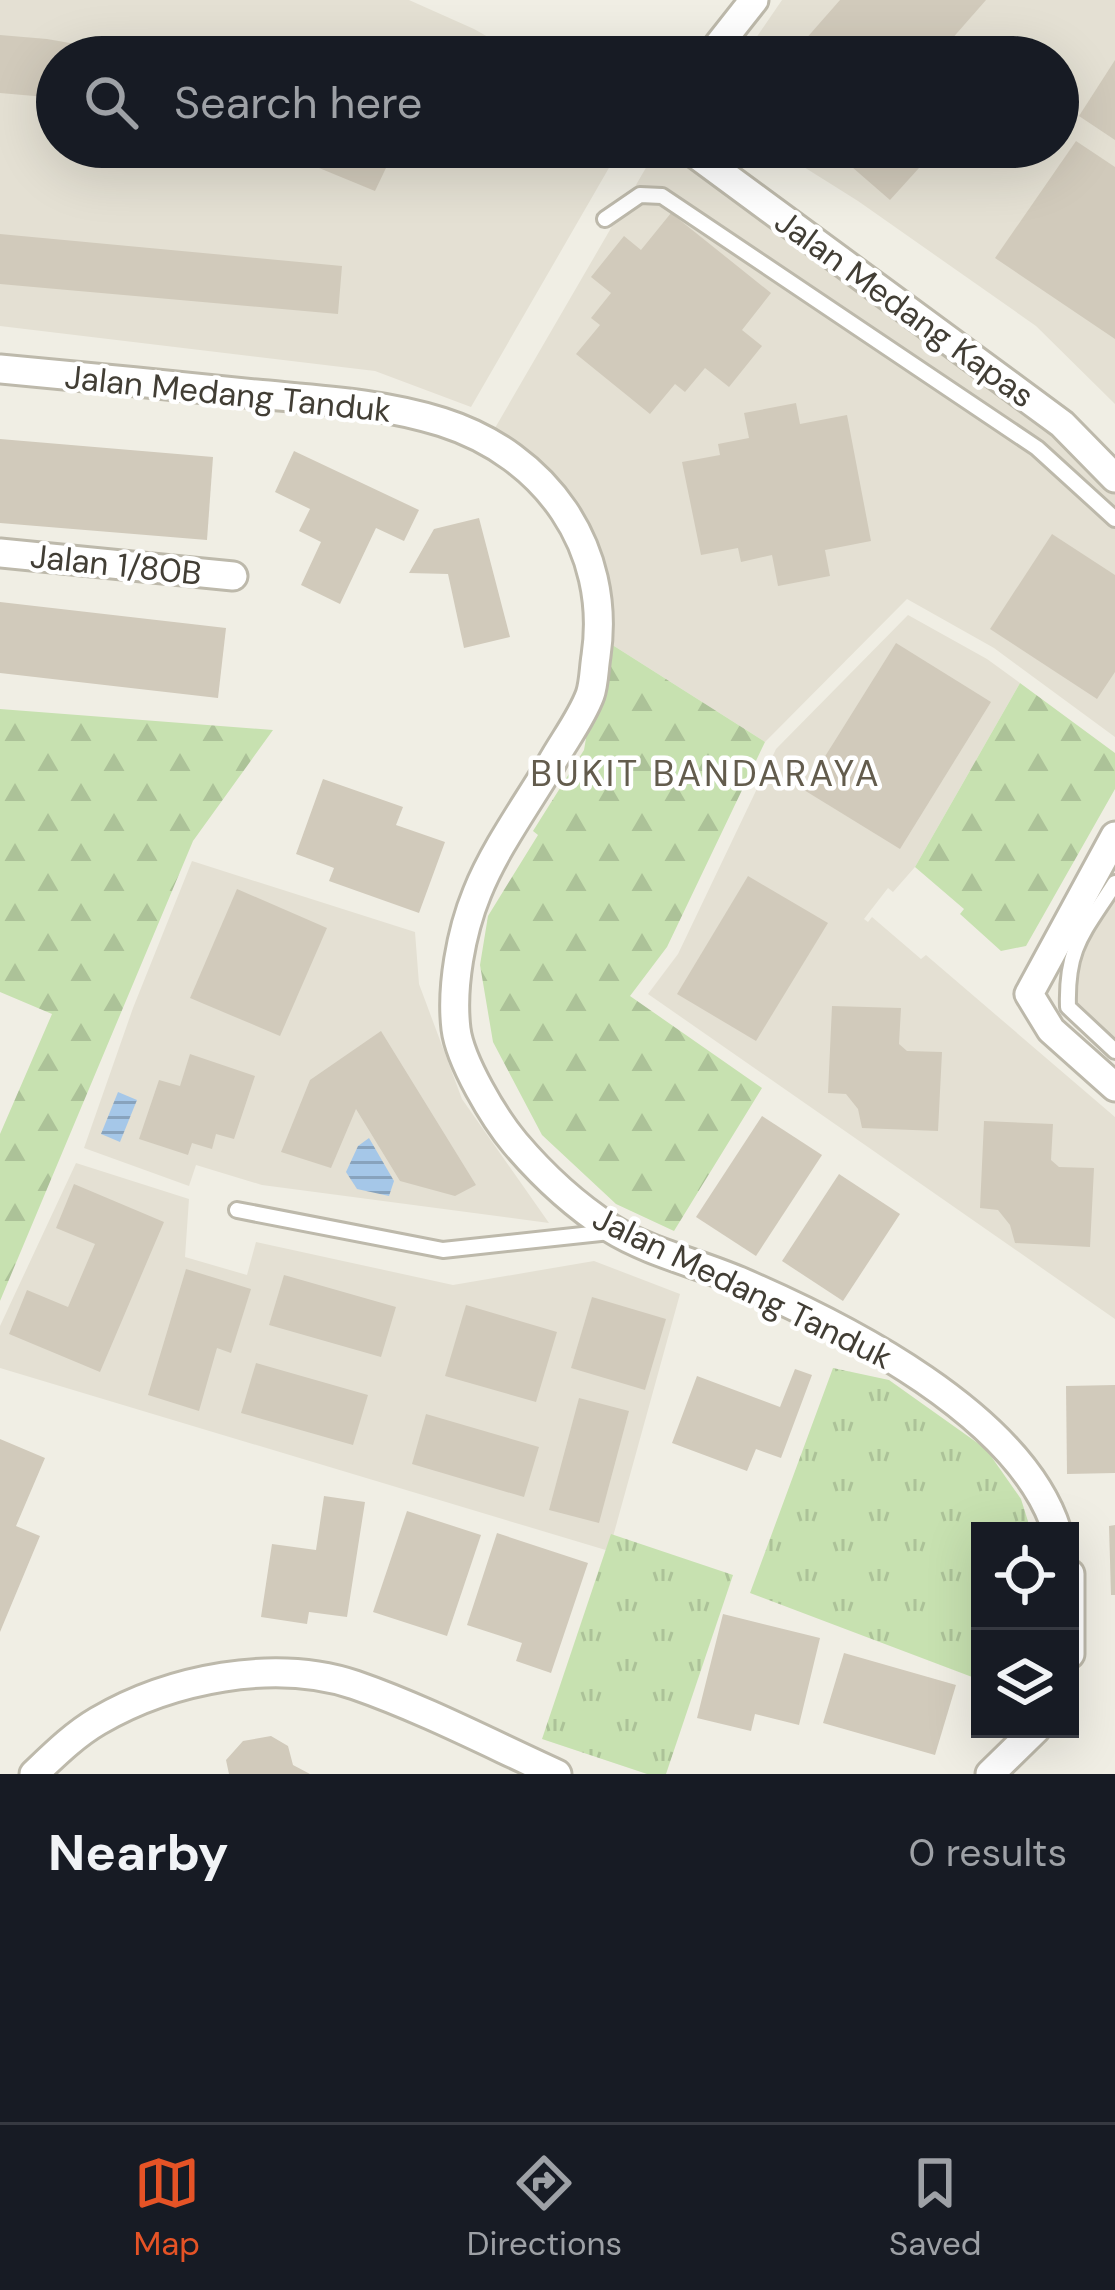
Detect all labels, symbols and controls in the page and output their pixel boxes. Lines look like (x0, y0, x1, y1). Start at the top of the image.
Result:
search box (36, 36, 1079, 168)
icon: search (78, 69, 144, 135)
text: Search here (174, 73, 422, 132)
street label: Jalan Medang Kapas (766, 200, 1043, 417)
street label: Jalan Medang Tanduk (63, 355, 394, 432)
street label: Jalan 1/80B (28, 534, 204, 595)
district label: BUKIT BANDARAYA (530, 750, 882, 797)
street label: Jalan Medang Tanduk (586, 1196, 900, 1379)
map controls (971, 1522, 1079, 1738)
button: locate (971, 1522, 1079, 1630)
button: layers (971, 1630, 1079, 1738)
text: Nearby (48, 1819, 229, 1886)
text: 0 results (909, 1827, 1067, 1878)
tab: Map (133, 2150, 200, 2265)
tab: Directions (467, 2150, 622, 2265)
tab: Saved (889, 2150, 982, 2265)

